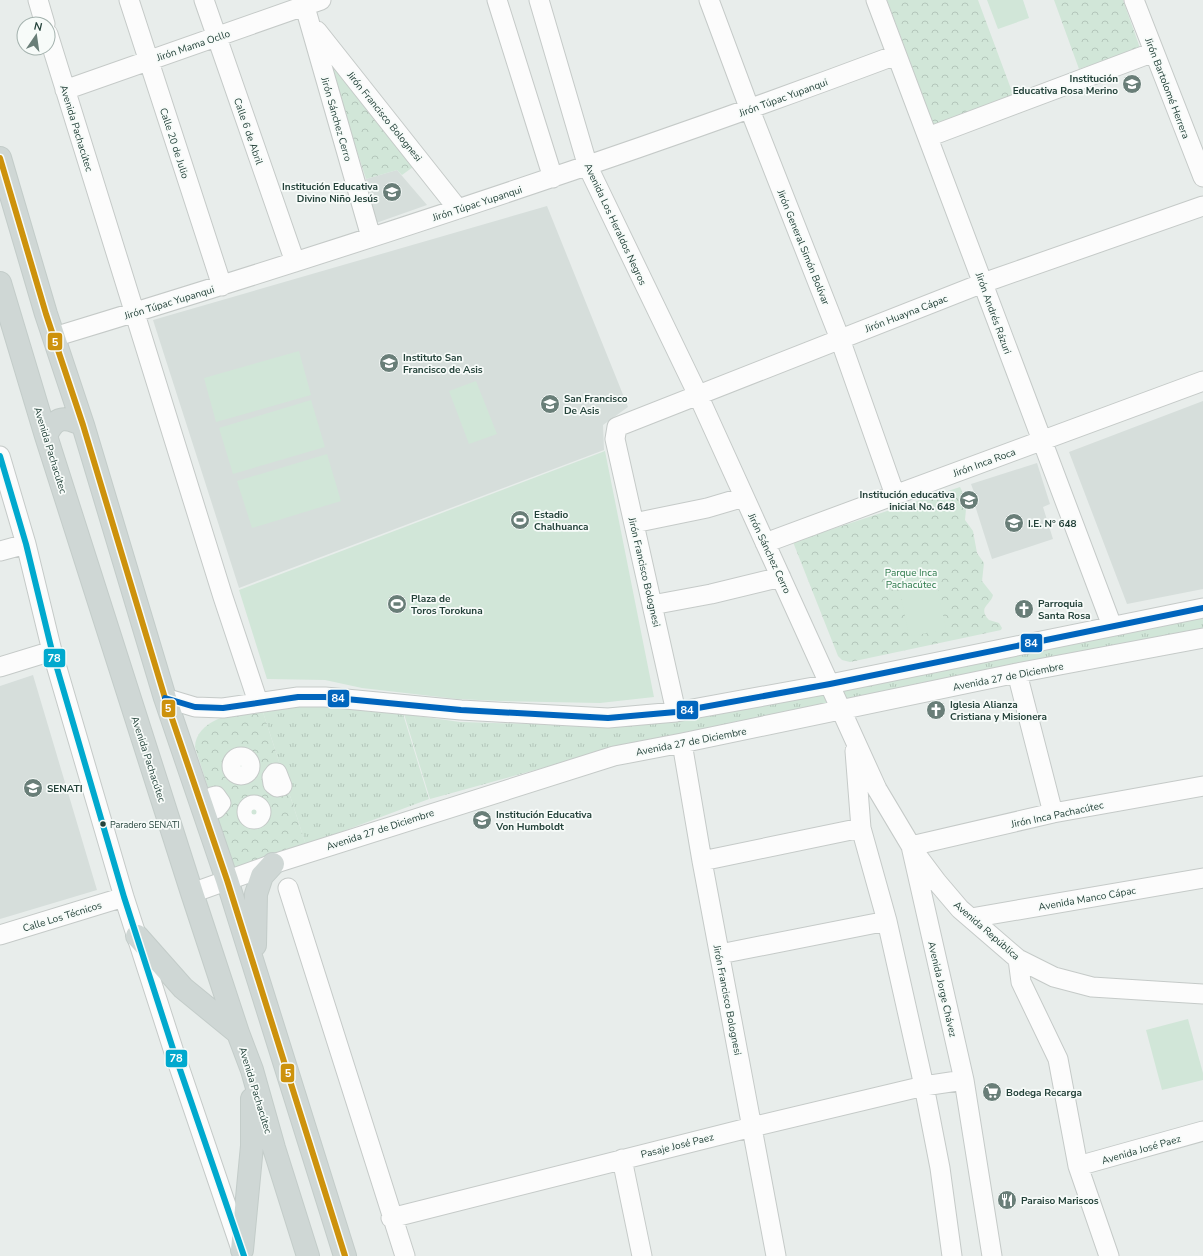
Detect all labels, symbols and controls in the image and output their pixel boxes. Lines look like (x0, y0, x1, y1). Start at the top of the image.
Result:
north arrow (16, 16, 56, 56)
text: N (32, 19, 44, 35)
street label: Jirón Mama Ocllo (154, 27, 232, 65)
street label: Jirón Bartolomé Herrera (1141, 35, 1193, 141)
street label: Jirón Francisco Bolognesi (343, 68, 425, 165)
place label: Institución Educativa Rosa Merino (1013, 72, 1118, 98)
school or university icon: Institución Educativa Rosa Merino (1121, 73, 1143, 95)
street label: Jirón Sánchez Cerro (317, 74, 355, 164)
street label: Jirón Túpac Yupanqui (736, 75, 830, 121)
street label: Avenida Pachacútec (56, 83, 96, 174)
street label: Calle 6 de Abril (230, 96, 266, 167)
street label: Calle 20 de Julio (156, 106, 192, 181)
street label: Avenida Los Heraldos Negros (581, 161, 650, 288)
place label: Institución Educativa Divino Niño Jesús (282, 180, 378, 206)
school or university icon: Institución Educativa Divino Niño Jesús (381, 181, 403, 203)
street label: Jirón Túpac Yupanqui (430, 183, 524, 225)
street label: Jirón General Simón Bolívar (773, 187, 833, 307)
street label: Jirón Andrés Rázuri (971, 270, 1014, 356)
street label: Jirón Túpac Yupanqui (122, 283, 216, 324)
street label: Jirón Huayna Cápac (862, 292, 950, 337)
line badge: 5 (47, 332, 63, 351)
text: 5 (52, 335, 59, 350)
place label: Instituto San Francisco de Asis (403, 351, 483, 377)
school or university icon: Instituto San Francisco de Asis (378, 352, 400, 374)
place label: San Francisco De Asis (564, 392, 628, 418)
school or university icon: San Francisco De Asis (539, 393, 561, 415)
street label: Avenida Pachacútec (30, 405, 70, 496)
street label: Jirón Inca Roca (950, 445, 1018, 481)
place label: Institución educativa inicial No. 648 (860, 488, 955, 514)
school or university icon: Institución educativa inicial No. 648 (958, 489, 980, 511)
place label: Estadio Chalhuanca (534, 508, 588, 534)
sports icon: Estadio Chalhuanca (509, 509, 531, 531)
street label: Jirón Sánchez Cerro (744, 510, 794, 596)
school or university icon: I.E. N° 648 (1003, 512, 1025, 534)
street label: Jirón Francisco Bolognesi (624, 515, 663, 628)
place label: I.E. N° 648 (1028, 517, 1077, 531)
park label: Parque Inca Pachacútec (885, 566, 937, 592)
place label: Plaza de Toros Torokuna (411, 592, 483, 618)
sports icon: Plaza de Toros Torokuna (386, 593, 408, 615)
place label: Parroquia Santa Rosa (1038, 597, 1090, 623)
church icon: Parroquia Santa Rosa (1013, 598, 1035, 620)
line badge: 84 (1020, 633, 1043, 653)
text: 84 (1024, 636, 1038, 651)
line badge: 78 (43, 648, 66, 668)
text: 78 (47, 651, 61, 666)
street label: Avenida 27 de Diciembre (952, 659, 1065, 695)
line badge: 84 (327, 689, 350, 708)
text: 84 (331, 691, 345, 706)
place label: Iglesia Alianza Cristiana y Misionera (950, 698, 1047, 724)
line badge: 5 (161, 699, 176, 718)
church icon: Iglesia Alianza Cristiana y Misionera (925, 699, 947, 721)
line badge: 84 (676, 700, 699, 720)
text: 5 (165, 701, 172, 716)
text: 84 (680, 703, 694, 718)
street label: Avenida Pachacútec (128, 714, 169, 805)
street label: Avenida 27 de Diciembre (635, 724, 748, 760)
school or university icon: SENATI (22, 777, 44, 799)
place label: SENATI (47, 782, 83, 796)
street label: Jirón Inca Pachacútec (1009, 798, 1105, 832)
street label: Avenida 27 de Diciembre (325, 806, 436, 854)
place label: Institución Educativa Von Humboldt (495, 808, 592, 834)
school or university icon: Institución Educativa Von Humboldt (471, 809, 493, 831)
marker: Paradero SENATI (98, 819, 108, 829)
place label: Paradero SENATI (110, 819, 180, 831)
street label: Avenida Manco Cápac (1037, 883, 1137, 914)
street label: Calle Los Técnicos (21, 898, 104, 936)
street label: Avenida República (950, 898, 1022, 963)
street label: Avenida Jorge Chávez (924, 940, 960, 1039)
street label: Jirón Francisco Bolognesi (709, 943, 745, 1056)
street label: Avenida Pachacútec (235, 1045, 275, 1136)
line badge: 78 (165, 1049, 188, 1068)
text: 78 (169, 1051, 183, 1066)
line badge: 5 (280, 1063, 295, 1083)
text: 5 (285, 1066, 292, 1081)
supermarket icon: Bodega Recarga (981, 1081, 1003, 1103)
place label: Bodega Recarga (1006, 1086, 1082, 1100)
street label: Pasaje José Paez (639, 1130, 715, 1162)
street label: Avenida José Paez (1100, 1132, 1183, 1168)
restaurant icon: Paraiso Mariscos (996, 1189, 1018, 1211)
place label: Paraiso Mariscos (1021, 1194, 1099, 1208)

